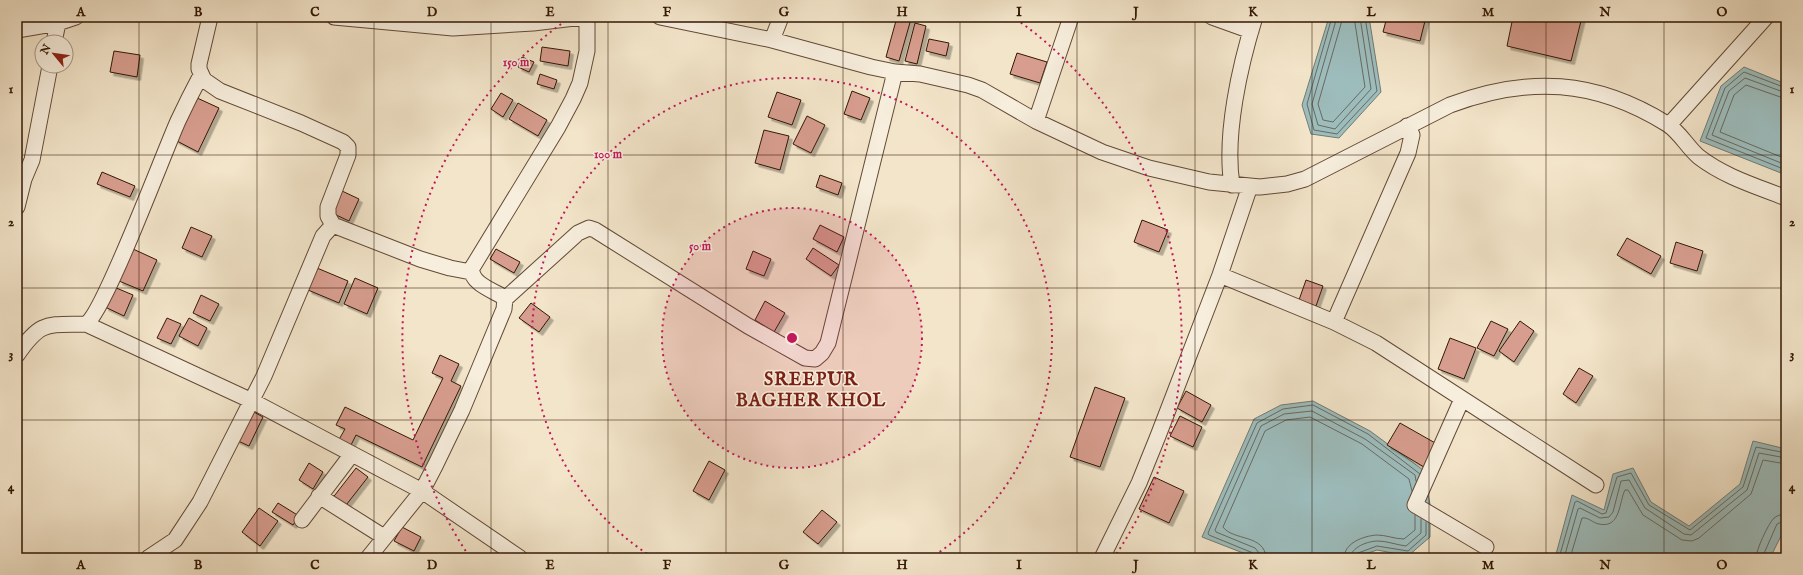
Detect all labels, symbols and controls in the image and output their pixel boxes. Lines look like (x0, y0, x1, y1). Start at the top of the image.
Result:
text: A (76, 4, 87, 21)
text: B (194, 4, 203, 21)
text: C (310, 4, 320, 21)
text: D (427, 4, 438, 21)
text: E (545, 4, 555, 21)
text: F (663, 4, 672, 21)
text: G (779, 4, 790, 21)
text: H (896, 4, 908, 21)
text: I (1016, 4, 1022, 21)
text: J (1131, 4, 1139, 21)
text: K (1248, 4, 1258, 21)
text: L (1365, 4, 1376, 21)
text: M (1482, 4, 1495, 21)
text: N (1598, 4, 1611, 21)
text: O (1717, 4, 1728, 21)
north arrow (34, 34, 74, 74)
text: N (37, 42, 55, 58)
text: 150 m (503, 55, 530, 70)
text: 1 (9, 81, 14, 98)
text: 1 (1790, 81, 1795, 98)
text: 100 m (594, 147, 623, 162)
text: 2 (8, 214, 14, 231)
text: 2 (1789, 214, 1795, 231)
text: 50 m (689, 239, 712, 254)
centre of rings (785, 331, 799, 345)
text: 3 (9, 346, 14, 363)
text: 3 (1790, 346, 1795, 363)
district label: SREEPUR BAGHER KHOL (736, 369, 886, 413)
text: 4 (8, 479, 15, 496)
text: 4 (1789, 479, 1796, 496)
text: A (76, 557, 87, 574)
text: B (194, 557, 203, 574)
text: C (310, 557, 320, 574)
text: D (427, 557, 438, 574)
text: E (545, 557, 555, 574)
text: F (663, 557, 672, 574)
text: G (779, 557, 790, 574)
text: H (896, 557, 908, 574)
text: I (1016, 557, 1022, 574)
text: J (1131, 557, 1139, 574)
text: K (1248, 557, 1258, 574)
text: L (1365, 557, 1376, 574)
text: M (1482, 557, 1495, 574)
text: N (1598, 557, 1611, 574)
text: O (1717, 557, 1728, 574)

